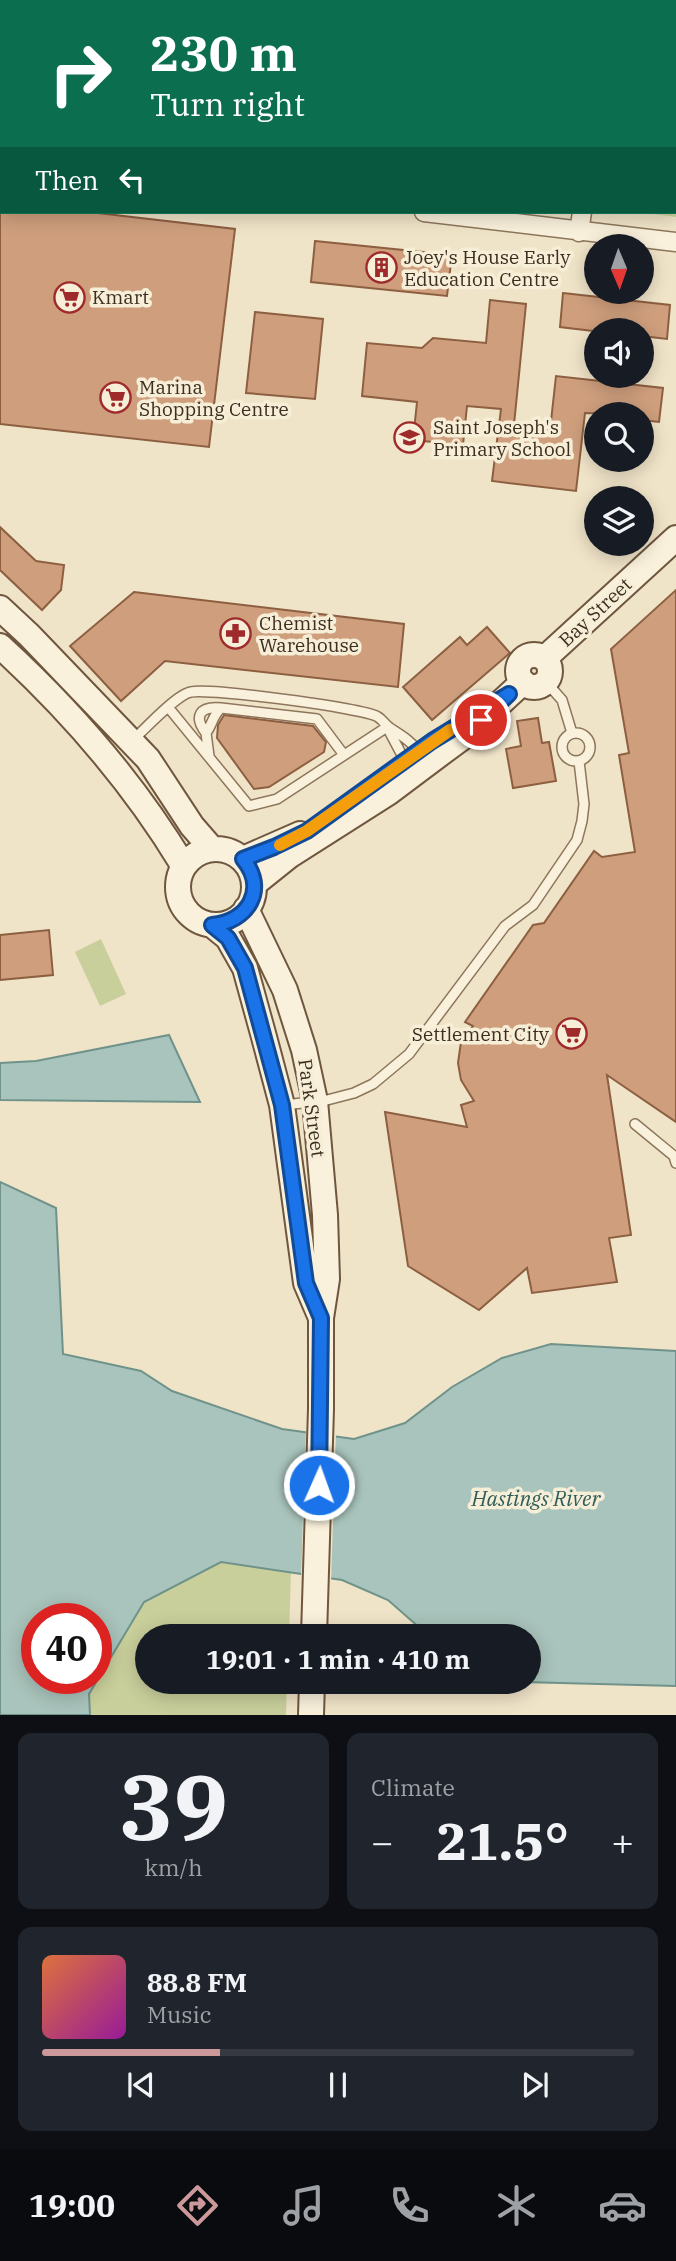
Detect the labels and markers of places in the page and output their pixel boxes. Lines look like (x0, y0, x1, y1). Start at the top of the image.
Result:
place label: Joey's House Early Education Centre (404, 245, 571, 291)
building icon: Joey's House Early Education Centre (364, 251, 398, 285)
supermarket icon: Kmart (52, 280, 86, 314)
place label: Kmart (92, 285, 149, 309)
place label: Marina Shopping Centre (139, 375, 289, 421)
supermarket icon: Marina Shopping Centre (99, 381, 133, 415)
place label: Saint Joseph's Primary School (433, 415, 572, 461)
school or university icon: Saint Joseph's Primary School (393, 421, 427, 455)
place label: Chemist Warehouse (259, 611, 359, 657)
pharmacy icon: Chemist Warehouse (219, 617, 253, 651)
pin (451, 690, 511, 750)
supermarket icon: Settlement City (555, 1017, 589, 1051)
place label: Settlement City (412, 1022, 550, 1046)

